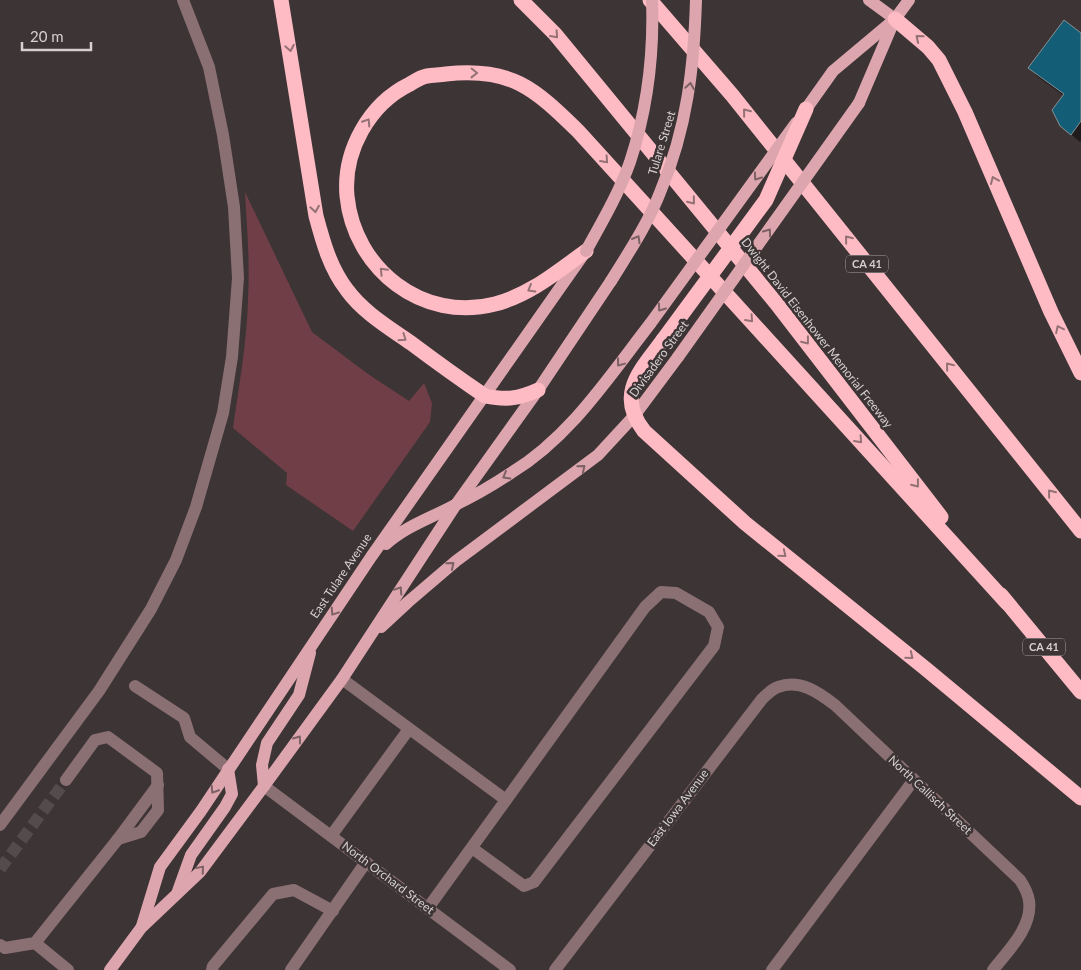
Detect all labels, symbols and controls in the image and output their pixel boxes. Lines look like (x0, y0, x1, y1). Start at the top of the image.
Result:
scale bar (22, 20, 91, 52)
text: 20 m (30, 27, 64, 45)
one-way arrow (550, 29, 559, 38)
one-way arrow (915, 35, 924, 44)
one-way arrow (284, 44, 294, 52)
one-way arrow (471, 68, 479, 78)
one-way arrow (684, 82, 694, 91)
street label: Tulare Street (645, 108, 679, 177)
one-way arrow (744, 109, 752, 118)
one-way arrow (361, 119, 370, 128)
one-way arrow (599, 154, 608, 163)
one-way arrow (754, 171, 763, 180)
one-way arrow (990, 176, 1001, 185)
one-way arrow (687, 195, 696, 204)
one-way arrow (310, 204, 320, 213)
one-way arrow (762, 228, 771, 237)
one-way arrow (630, 235, 640, 244)
street label: Dwight David Eisenhower Memorial Freeway (739, 235, 897, 431)
one-way arrow (845, 236, 853, 245)
road number: CA 41 (846, 255, 888, 272)
one-way arrow (380, 268, 389, 277)
one-way arrow (527, 282, 536, 292)
one-way arrow (658, 302, 667, 312)
one-way arrow (744, 314, 753, 323)
street label: Divisadero Street (626, 317, 692, 400)
one-way arrow (1055, 325, 1066, 334)
one-way arrow (397, 332, 407, 341)
one-way arrow (800, 335, 809, 345)
one-way arrow (617, 357, 626, 367)
one-way arrow (947, 363, 955, 372)
one-way arrow (853, 434, 862, 443)
one-way arrow (576, 466, 585, 474)
one-way arrow (502, 470, 511, 480)
one-way arrow (910, 478, 918, 487)
one-way arrow (1048, 490, 1056, 499)
street label: East Tulare Avenue (307, 530, 375, 621)
one-way arrow (777, 548, 786, 556)
one-way arrow (446, 562, 455, 571)
one-way arrow (393, 587, 402, 596)
one-way arrow (331, 606, 340, 615)
road number: CA 41 (1023, 638, 1065, 656)
one-way arrow (904, 650, 913, 658)
one-way arrow (292, 735, 301, 745)
street label: North Callisch Street (885, 752, 976, 838)
street label: East Iowa Avenue (644, 766, 712, 849)
one-way arrow (211, 785, 220, 794)
street label: North Orchard Street (339, 838, 438, 918)
one-way arrow (195, 866, 204, 875)

